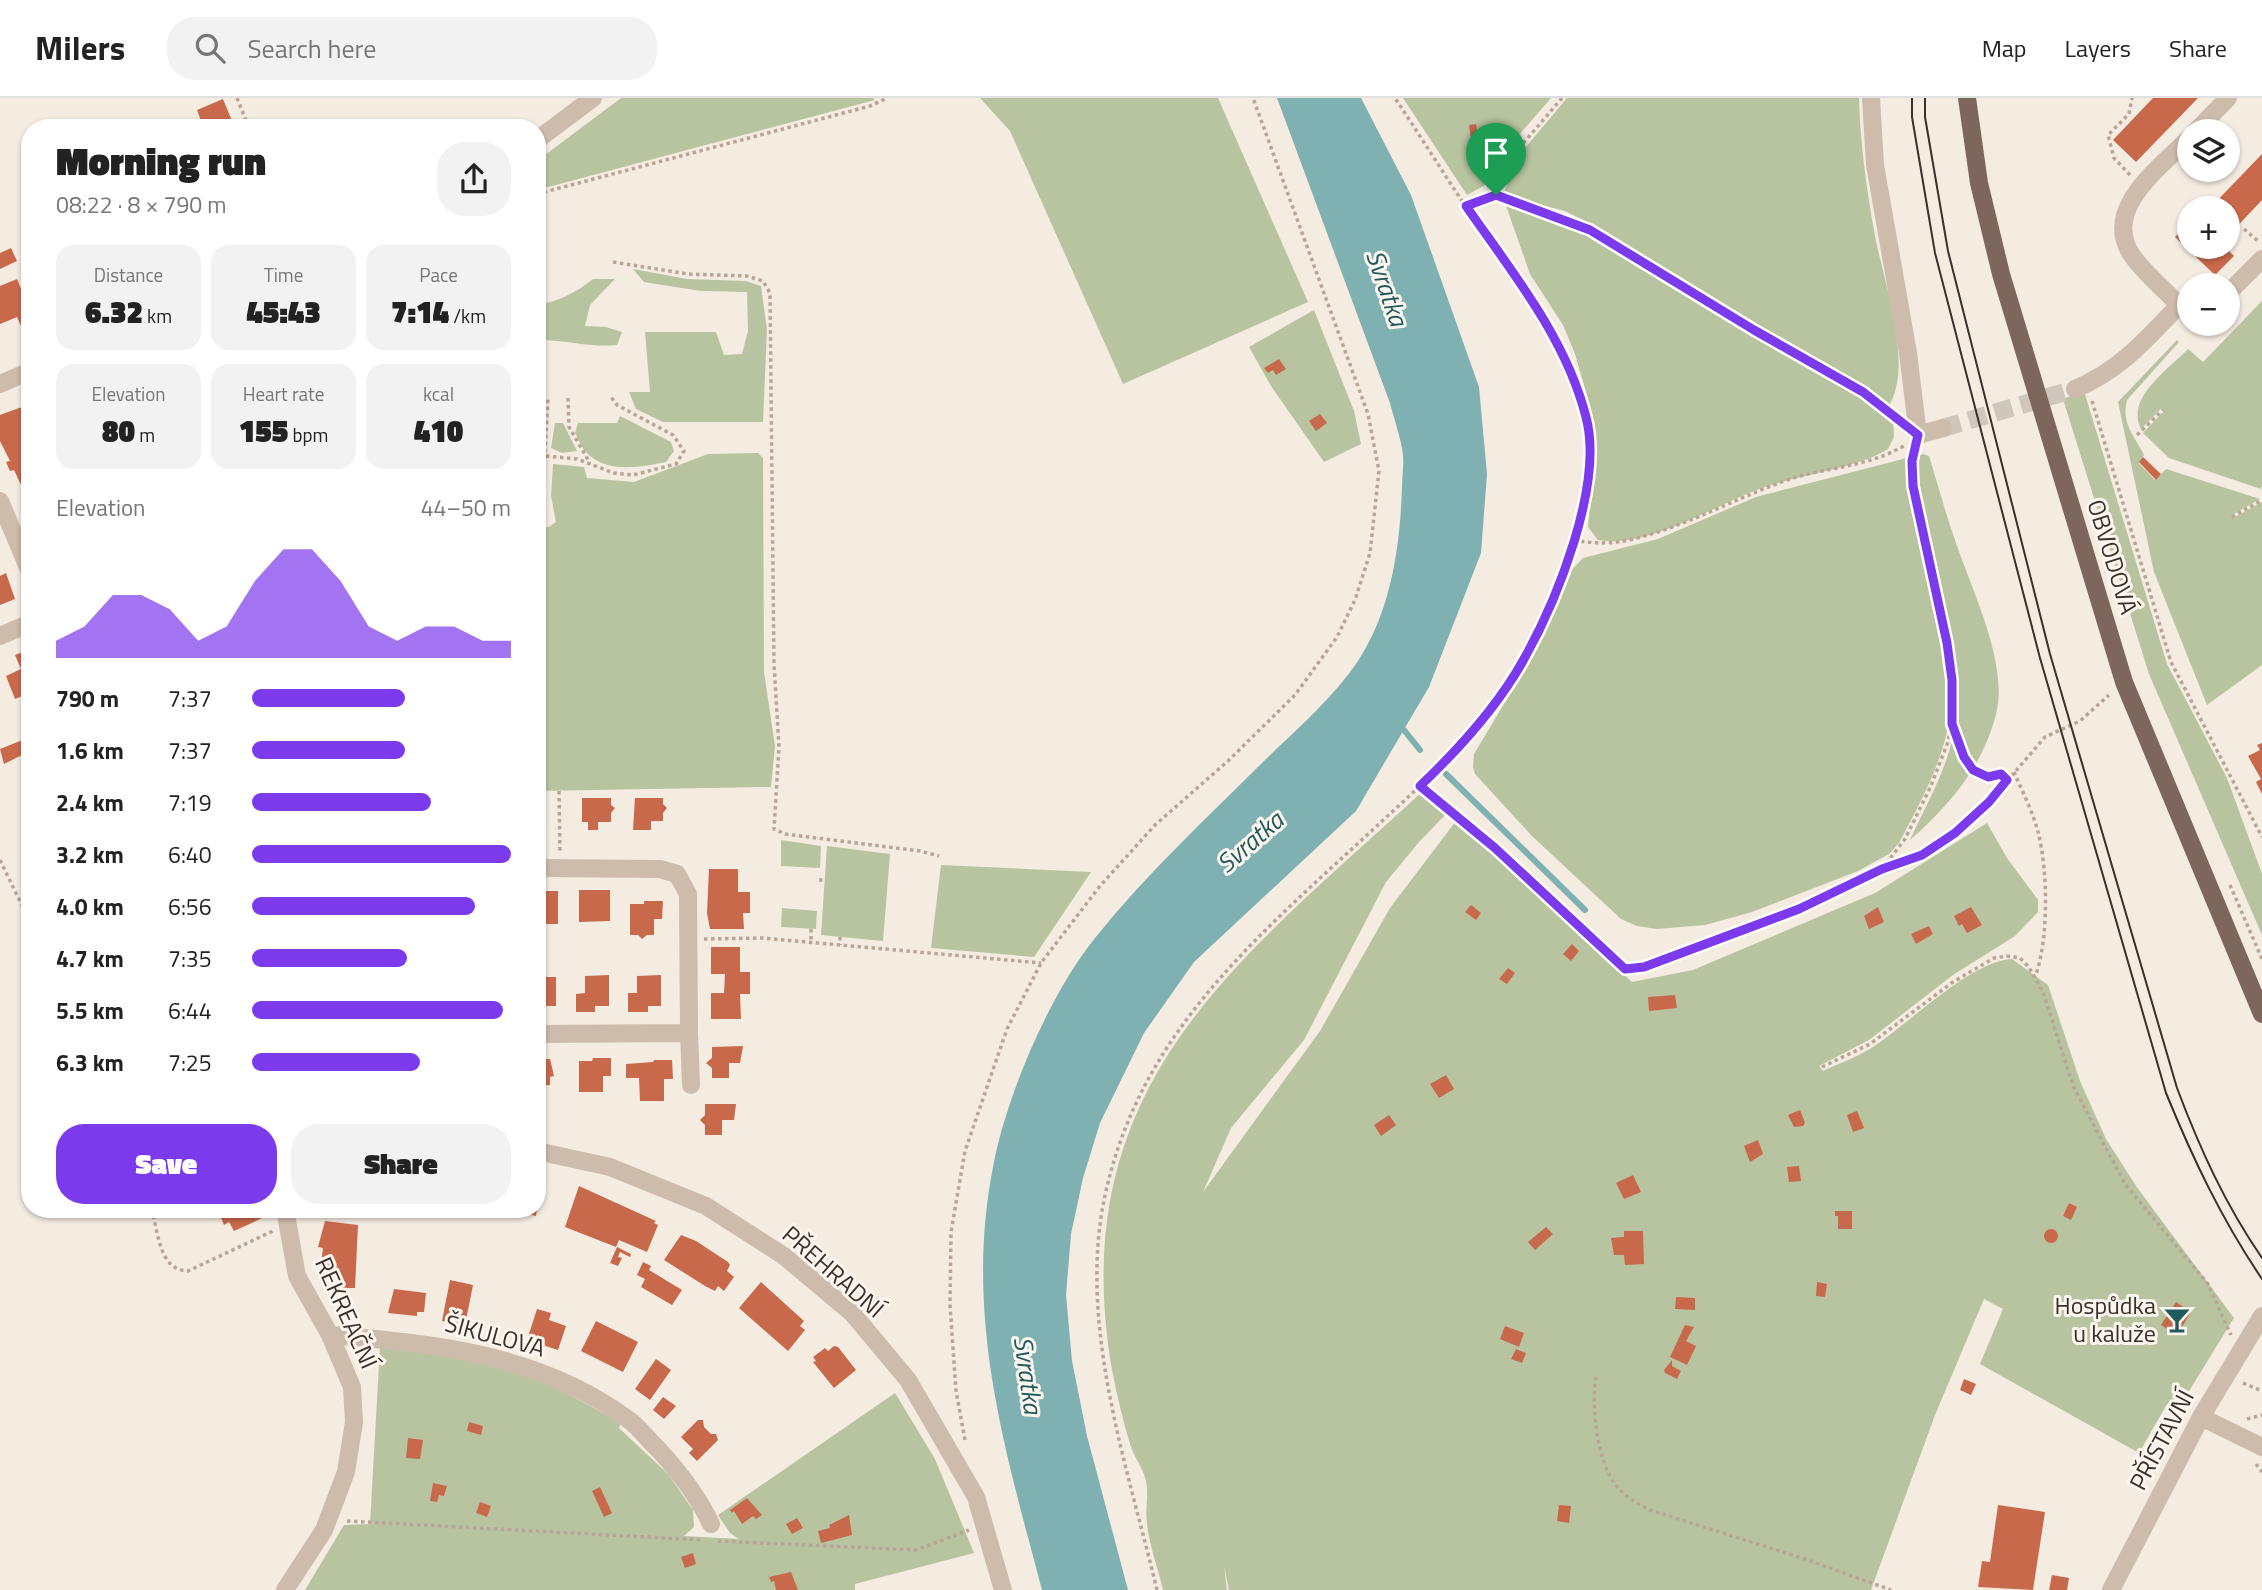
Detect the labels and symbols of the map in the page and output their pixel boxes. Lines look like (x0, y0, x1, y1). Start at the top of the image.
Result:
pin (1466, 123, 1526, 195)
water label: Svratka (1356, 245, 1419, 333)
street label: OBVODOVÁ (2078, 495, 2147, 619)
water label: Svratka (1207, 800, 1293, 882)
street label: PŘEHRADNÍ (775, 1217, 893, 1327)
street label: REKREAČNÍ (306, 1251, 388, 1375)
place label: Hospůdka u kaluže (2055, 1287, 2156, 1351)
street label: ŠIKULOVA (441, 1304, 549, 1366)
bar icon: Hospůdka u kaluže (2162, 1305, 2192, 1335)
water label: Svratka (1004, 1334, 1054, 1418)
street label: PŘÍSTAVNÍ (2120, 1382, 2203, 1496)

